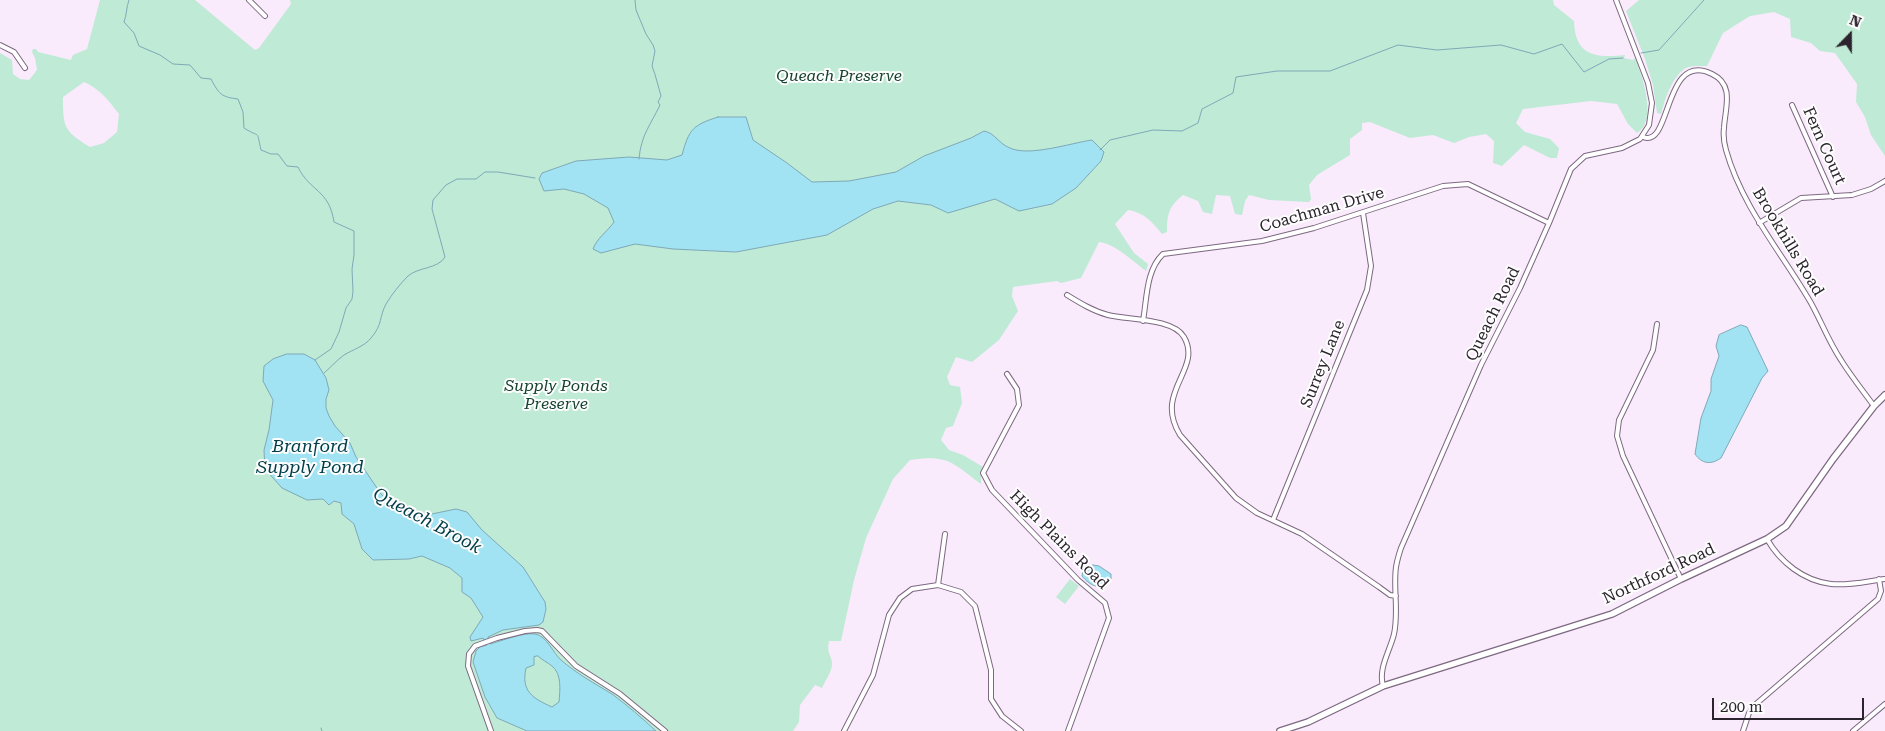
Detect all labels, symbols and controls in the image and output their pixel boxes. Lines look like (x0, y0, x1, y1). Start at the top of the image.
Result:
north arrow (1825, 10, 1875, 60)
text: N (1848, 12, 1864, 31)
park label: Queach Preserve (776, 66, 902, 86)
street label: Fern Court (1798, 104, 1850, 188)
street label: Coachman Drive (1258, 183, 1386, 237)
street label: Brookhills Road (1748, 184, 1828, 300)
street label: Queach Road (1462, 264, 1524, 364)
street label: Surrey Lane (1297, 317, 1349, 411)
park label: Supply Ponds Preserve (504, 376, 608, 414)
water label: Branford Supply Pond (256, 436, 364, 478)
water label: Queach Brook (369, 483, 485, 559)
street label: High Plains Road (1006, 487, 1112, 593)
street label: Northford Road (1600, 540, 1718, 608)
scale bar (1715, 688, 1868, 720)
text: 200 m (1720, 698, 1763, 716)

